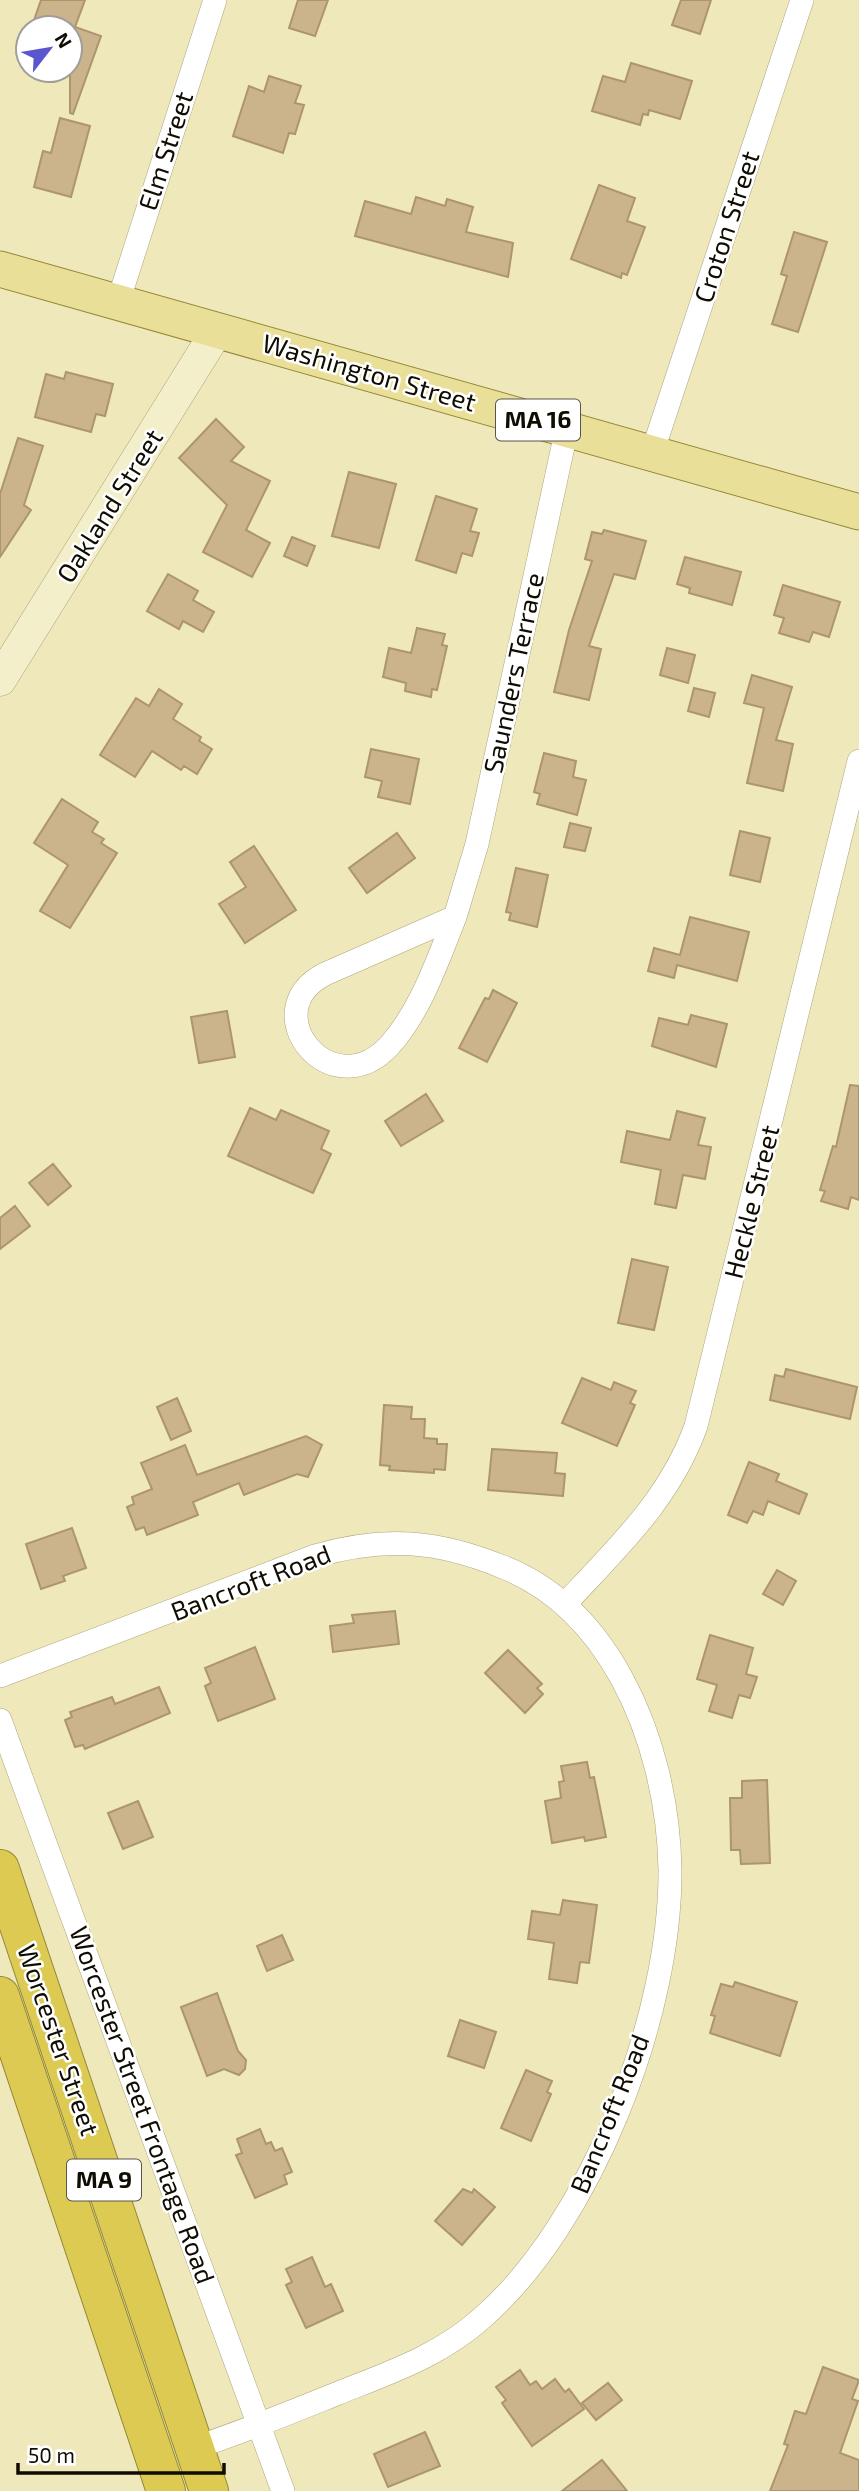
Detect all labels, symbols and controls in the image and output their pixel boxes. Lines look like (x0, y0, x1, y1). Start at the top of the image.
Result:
north arrow (14, 14, 84, 84)
text: N (51, 28, 77, 52)
street label: Elm Street (131, 87, 198, 214)
street label: Croton Street (686, 147, 765, 306)
street label: Washington Street (259, 326, 480, 417)
road number: MA 16 (496, 400, 580, 440)
street label: Oakland Street (49, 423, 168, 588)
street label: Saunders Terrace (476, 570, 549, 776)
street label: Heckle Street (717, 1122, 785, 1282)
street label: Bancroft Road (166, 1537, 335, 1626)
street label: Worcester Street Frontage Road (64, 1922, 223, 2287)
street label: Worcester Street (12, 1940, 107, 2139)
street label: Bancroft Road (563, 2030, 655, 2197)
road number: MA 9 (67, 2160, 141, 2200)
scale bar (18, 2432, 224, 2476)
text: 50 m (28, 2442, 75, 2467)

